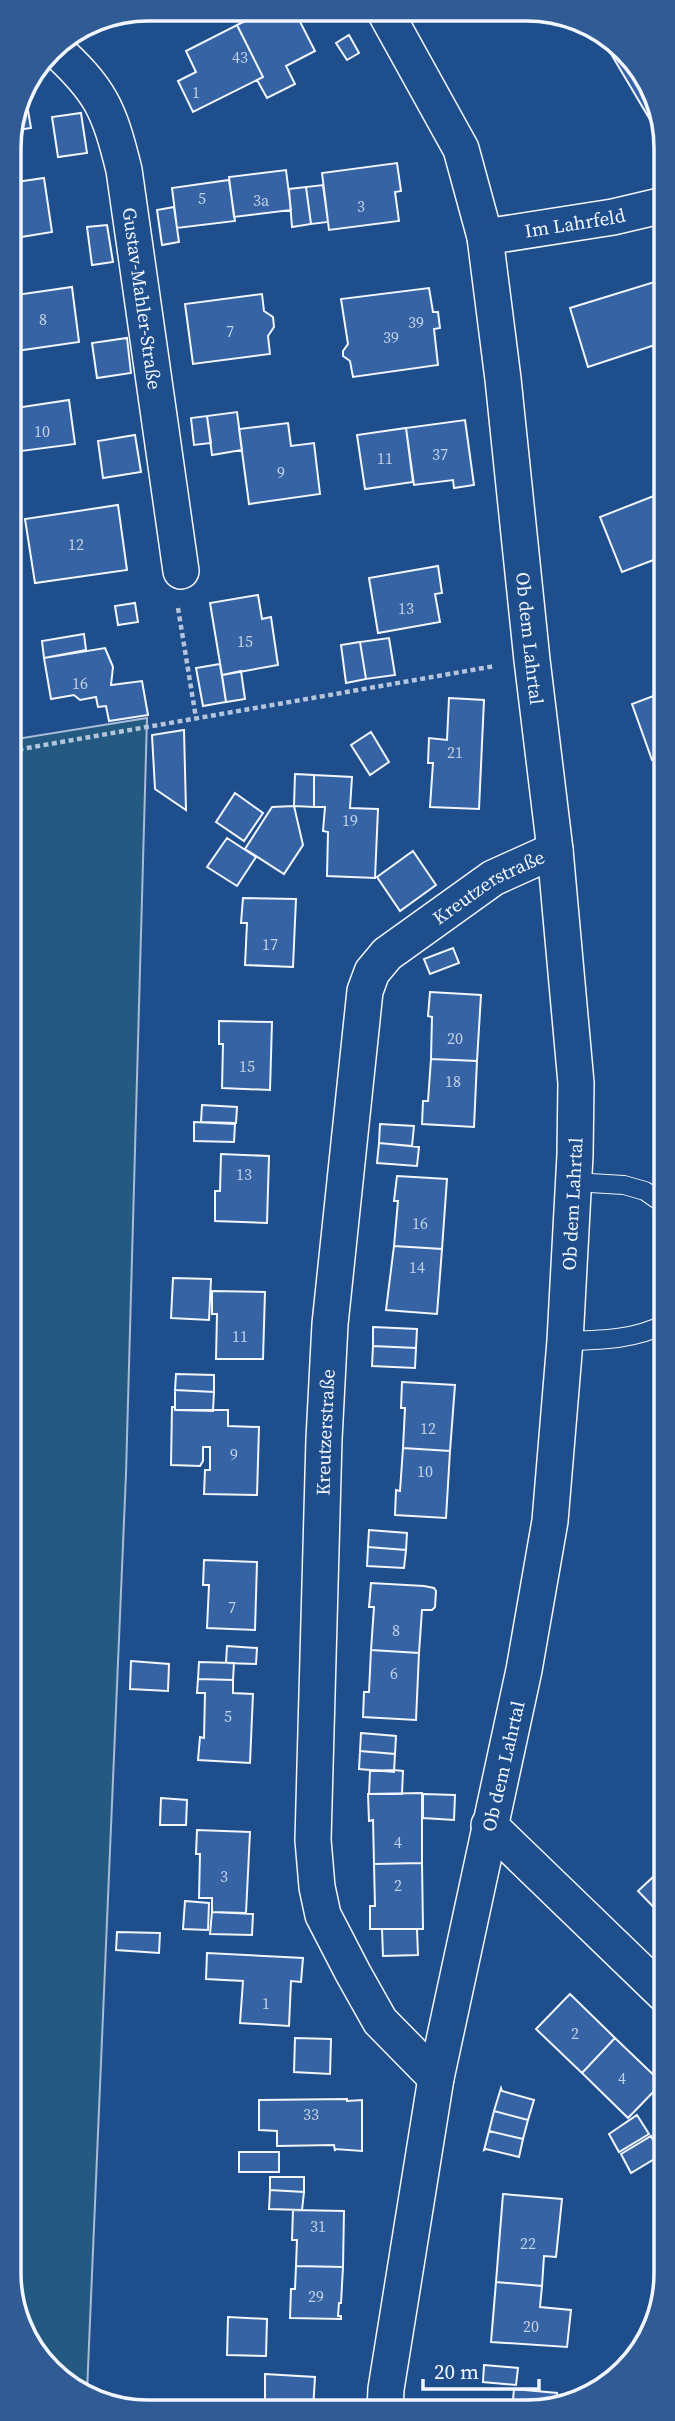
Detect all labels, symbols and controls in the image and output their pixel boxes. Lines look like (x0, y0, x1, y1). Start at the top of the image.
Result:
house number: 43 (232, 46, 248, 68)
house number: 1 (192, 81, 200, 103)
house number: 5 (198, 187, 206, 209)
house number: 3a (253, 189, 270, 211)
house number: 3 (357, 195, 365, 217)
street label: Im Lahrfeld (523, 202, 628, 244)
street label: Gustav-Mahler-Straße (116, 206, 168, 391)
house number: 8 (39, 308, 47, 330)
house number: 39 (408, 311, 424, 333)
house number: 7 (226, 320, 234, 342)
house number: 39 (383, 326, 399, 348)
house number: 10 (34, 420, 50, 442)
house number: 37 (432, 443, 448, 465)
house number: 11 (377, 447, 393, 469)
house number: 9 (277, 461, 285, 483)
house number: 12 (68, 533, 84, 555)
street label: Ob dem Lahrtal (510, 571, 550, 706)
house number: 13 (398, 597, 414, 619)
house number: 15 (237, 630, 253, 652)
house number: 16 (72, 672, 88, 694)
house number: 21 (447, 741, 463, 763)
house number: 19 (342, 809, 358, 831)
street label: Kreutzerstraße (427, 844, 548, 930)
house number: 17 (262, 933, 278, 955)
house number: 20 (447, 1027, 463, 1049)
house number: 15 (239, 1055, 255, 1077)
house number: 18 (445, 1070, 461, 1092)
street label: Ob dem Lahrtal (556, 1136, 588, 1271)
house number: 13 (236, 1163, 252, 1185)
house number: 16 (412, 1212, 428, 1234)
house number: 14 (409, 1256, 425, 1278)
house number: 11 (232, 1325, 248, 1347)
street label: Kreutzerstraße (309, 1368, 341, 1496)
house number: 12 (420, 1417, 436, 1439)
house number: 9 (230, 1443, 238, 1465)
house number: 10 (417, 1460, 433, 1482)
house number: 7 (228, 1596, 236, 1618)
house number: 8 (392, 1619, 400, 1641)
house number: 6 (390, 1662, 398, 1684)
street label: Ob dem Lahrtal (475, 1698, 531, 1834)
house number: 5 (224, 1705, 232, 1727)
house number: 4 (394, 1831, 402, 1853)
house number: 3 (220, 1865, 228, 1887)
house number: 2 (394, 1874, 402, 1896)
house number: 1 (262, 1992, 270, 2014)
house number: 2 (571, 2022, 579, 2044)
house number: 4 (618, 2067, 626, 2089)
house number: 33 (303, 2103, 319, 2125)
house number: 31 (310, 2215, 326, 2237)
house number: 22 (520, 2232, 536, 2254)
house number: 29 (308, 2285, 324, 2307)
house number: 20 (523, 2315, 539, 2337)
scale bar (423, 2348, 538, 2392)
text: 20 m (434, 2357, 479, 2386)

